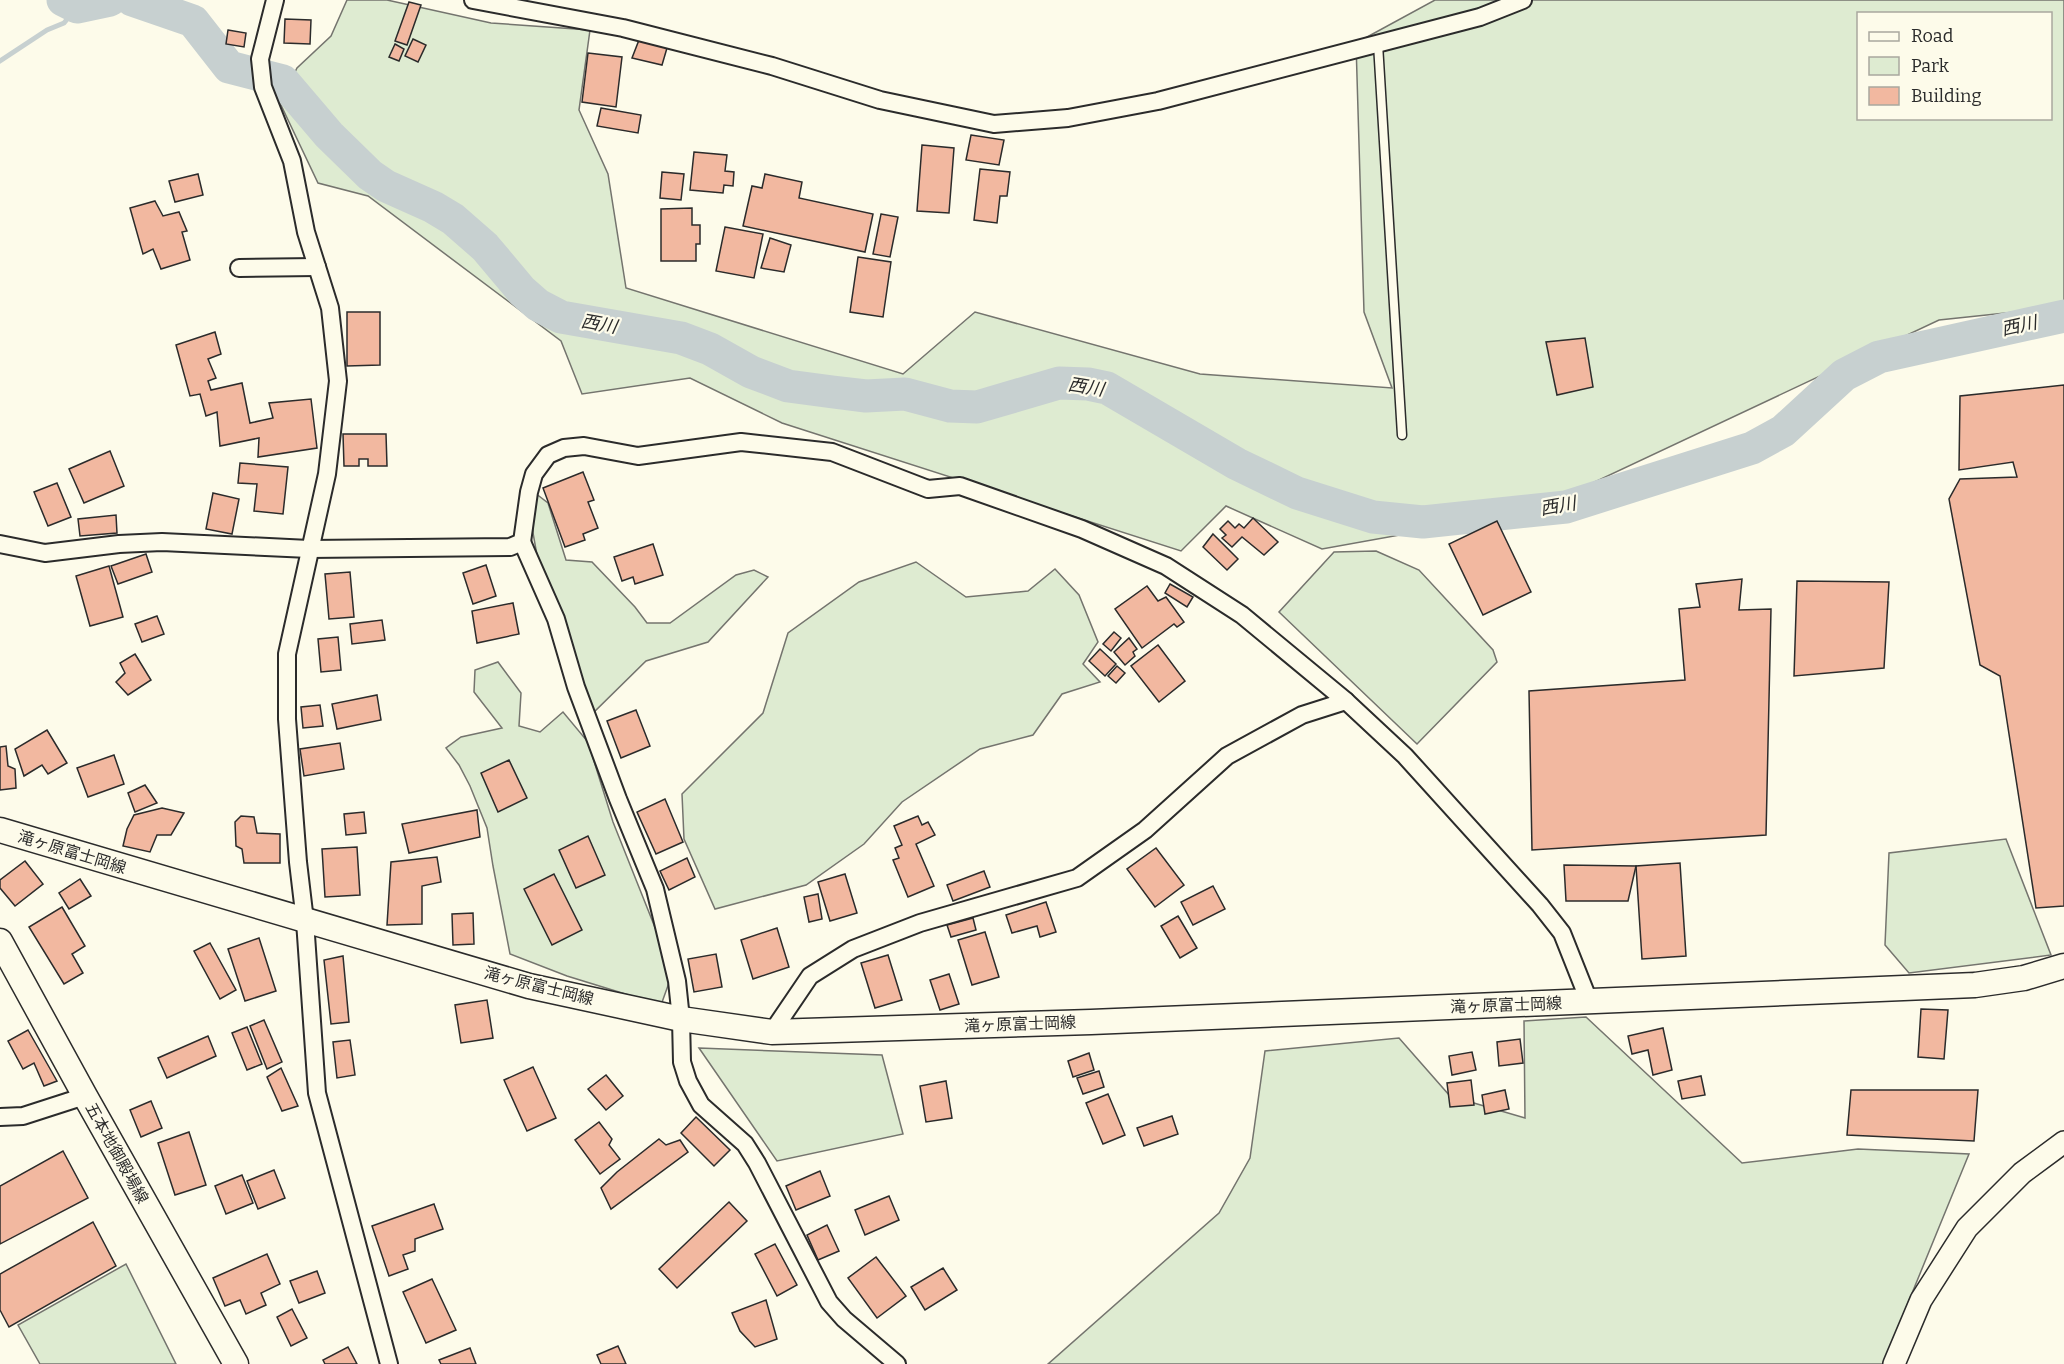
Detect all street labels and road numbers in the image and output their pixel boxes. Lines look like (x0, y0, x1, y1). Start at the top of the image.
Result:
street label: 滝ヶ原富士岡線 (16, 827, 128, 877)
street label: 滝ヶ原富士岡線 (482, 963, 596, 1009)
street label: 滝ヶ原富士岡線 (1450, 994, 1562, 1016)
street label: 滝ヶ原富士岡線 (964, 1013, 1076, 1035)
street label: 五本地御殿場線 (82, 1099, 152, 1207)

